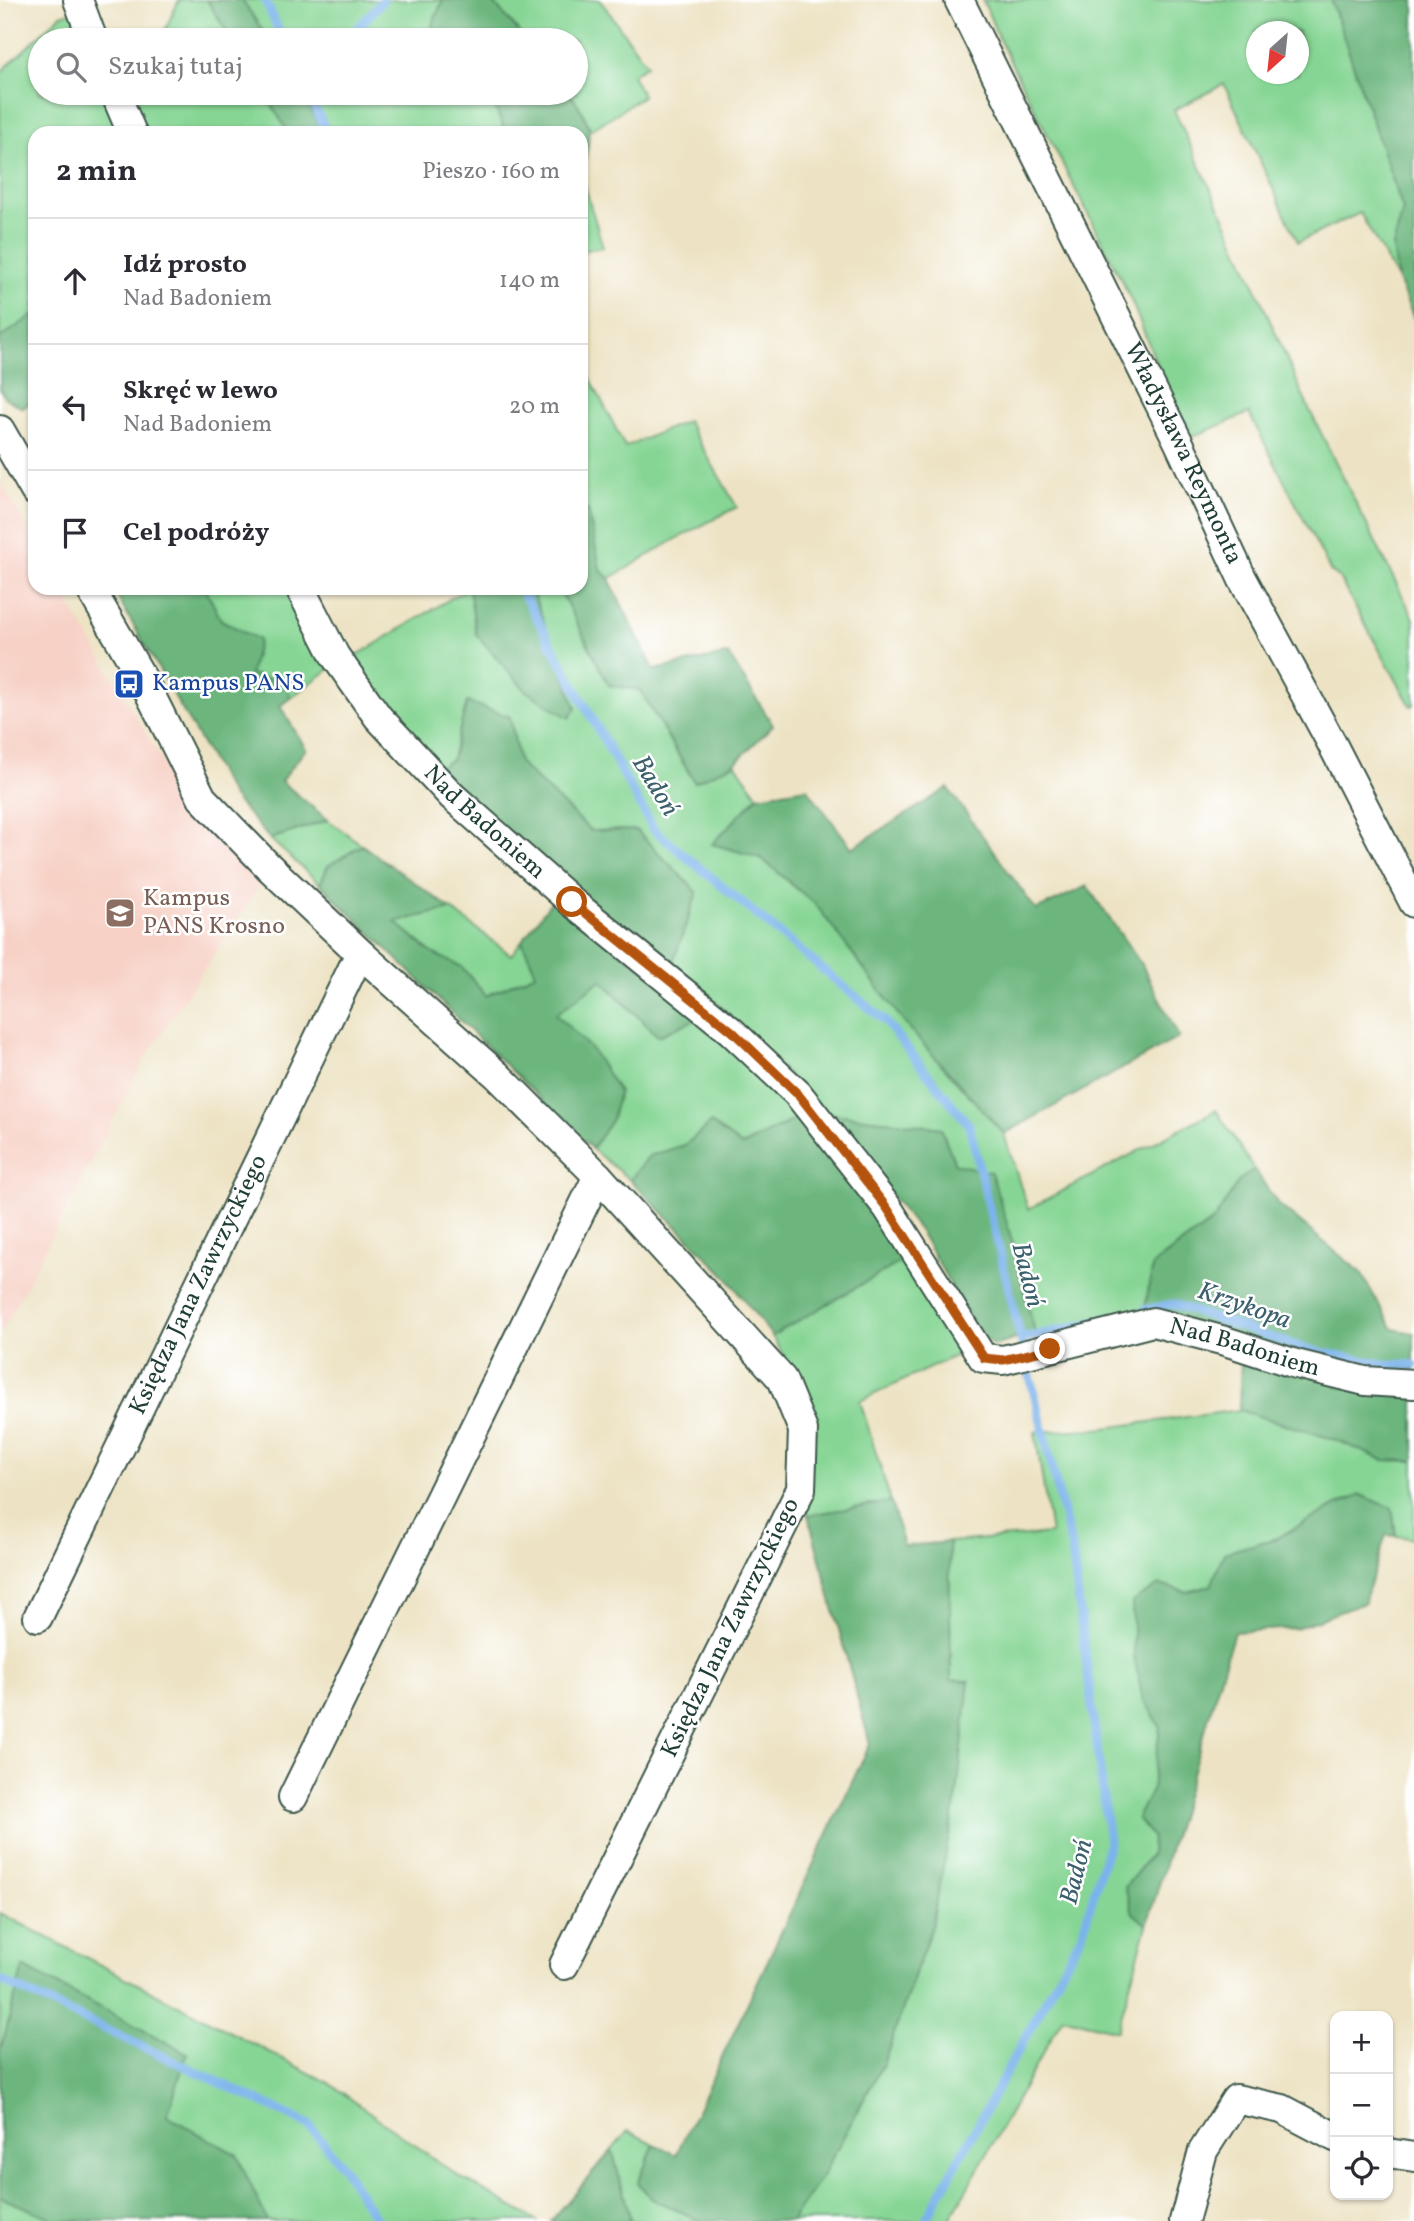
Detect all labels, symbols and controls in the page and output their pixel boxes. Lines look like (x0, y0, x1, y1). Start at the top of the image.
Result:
north arrow (1246, 21, 1309, 84)
search box (28, 28, 588, 105)
icon: search (52, 48, 90, 86)
text: Szukaj tutaj (108, 49, 243, 85)
text: 2 min (56, 151, 137, 193)
text: Pieszo · 160 m (422, 156, 560, 188)
text: Idź prosto (123, 247, 247, 283)
icon: ahead (56, 262, 94, 300)
text: 140 m (499, 265, 560, 297)
text: Nad Badoniem (123, 283, 272, 315)
street label: Władysława Reymonta (1115, 337, 1250, 570)
text: Skręć w lewo (123, 373, 278, 409)
icon: left (56, 388, 94, 426)
text: 20 m (509, 391, 560, 423)
text: Nad Badoniem (123, 409, 272, 441)
icon: arrive (56, 514, 94, 552)
text: Cel podróży (123, 515, 269, 551)
bus stop icon: Kampus PANS (112, 667, 146, 701)
place label: Kampus PANS (152, 667, 305, 701)
water label: Badoń (623, 749, 687, 823)
street label: Nad Badoniem (415, 758, 553, 888)
place label: Kampus PANS Krosno (143, 882, 285, 944)
route start (556, 886, 587, 917)
school or university icon: Kampus PANS Krosno (103, 896, 137, 930)
street label: Księdza Jana Zawrzyckiego (121, 1149, 277, 1421)
water label: Badoń (1002, 1239, 1052, 1311)
water label: Krzykopa (1193, 1273, 1295, 1339)
street label: Nad Badoniem (1166, 1310, 1323, 1386)
route end (1034, 1333, 1065, 1364)
street label: Księdza Jana Zawrzyckiego (653, 1492, 809, 1764)
water label: Badoń (1052, 1836, 1102, 1908)
map controls (1330, 2011, 1393, 2200)
button: + (1330, 2011, 1393, 2074)
button: − (1330, 2074, 1393, 2137)
button: locate (1330, 2137, 1393, 2200)

